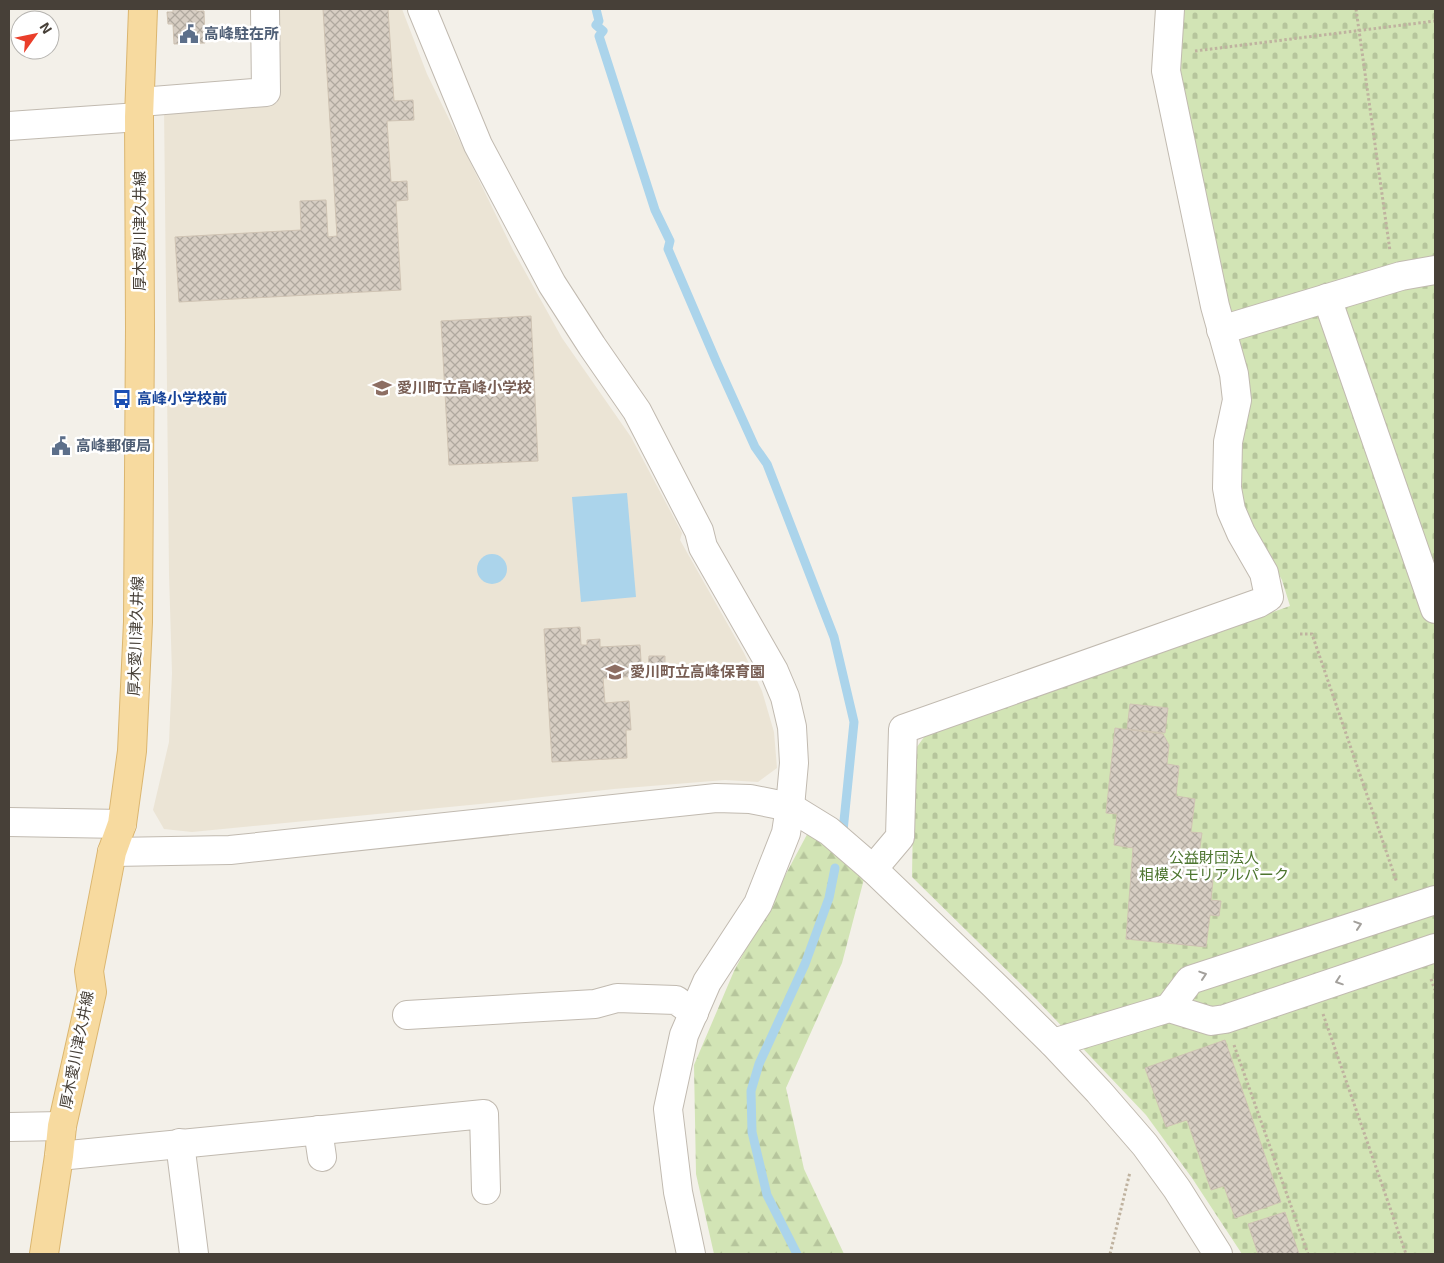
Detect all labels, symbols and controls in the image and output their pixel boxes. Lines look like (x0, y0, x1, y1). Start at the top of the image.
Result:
north arrow (10, 10, 60, 60)
text: N (36, 19, 56, 37)
public building icon: 高峰駐在所 (178, 23, 200, 45)
place label: 高峰駐在所 (204, 24, 279, 42)
street label: 厚木愛川津久井線 (130, 171, 148, 291)
school or university icon: 愛川町立高峰小学校 (371, 377, 393, 399)
place label: 愛川町立高峰小学校 (397, 378, 532, 396)
bus stop icon: 高峰小学校前 (111, 388, 133, 410)
place label: 高峰小学校前 (137, 389, 227, 407)
public building icon: 高峰郵便局 (50, 435, 72, 457)
place label: 高峰郵便局 (76, 436, 151, 454)
street label: 厚木愛川津久井線 (124, 576, 146, 696)
school or university icon: 愛川町立高峰保育園 (604, 661, 626, 683)
place label: 愛川町立高峰保育園 (630, 662, 765, 680)
park label: 公益財団法人 相模メモリアルパーク (1139, 848, 1289, 883)
one-way arrow (1353, 921, 1361, 931)
one-way arrow (1198, 971, 1207, 981)
one-way arrow (1336, 975, 1344, 985)
street label: 厚木愛川津久井線 (56, 989, 96, 1110)

